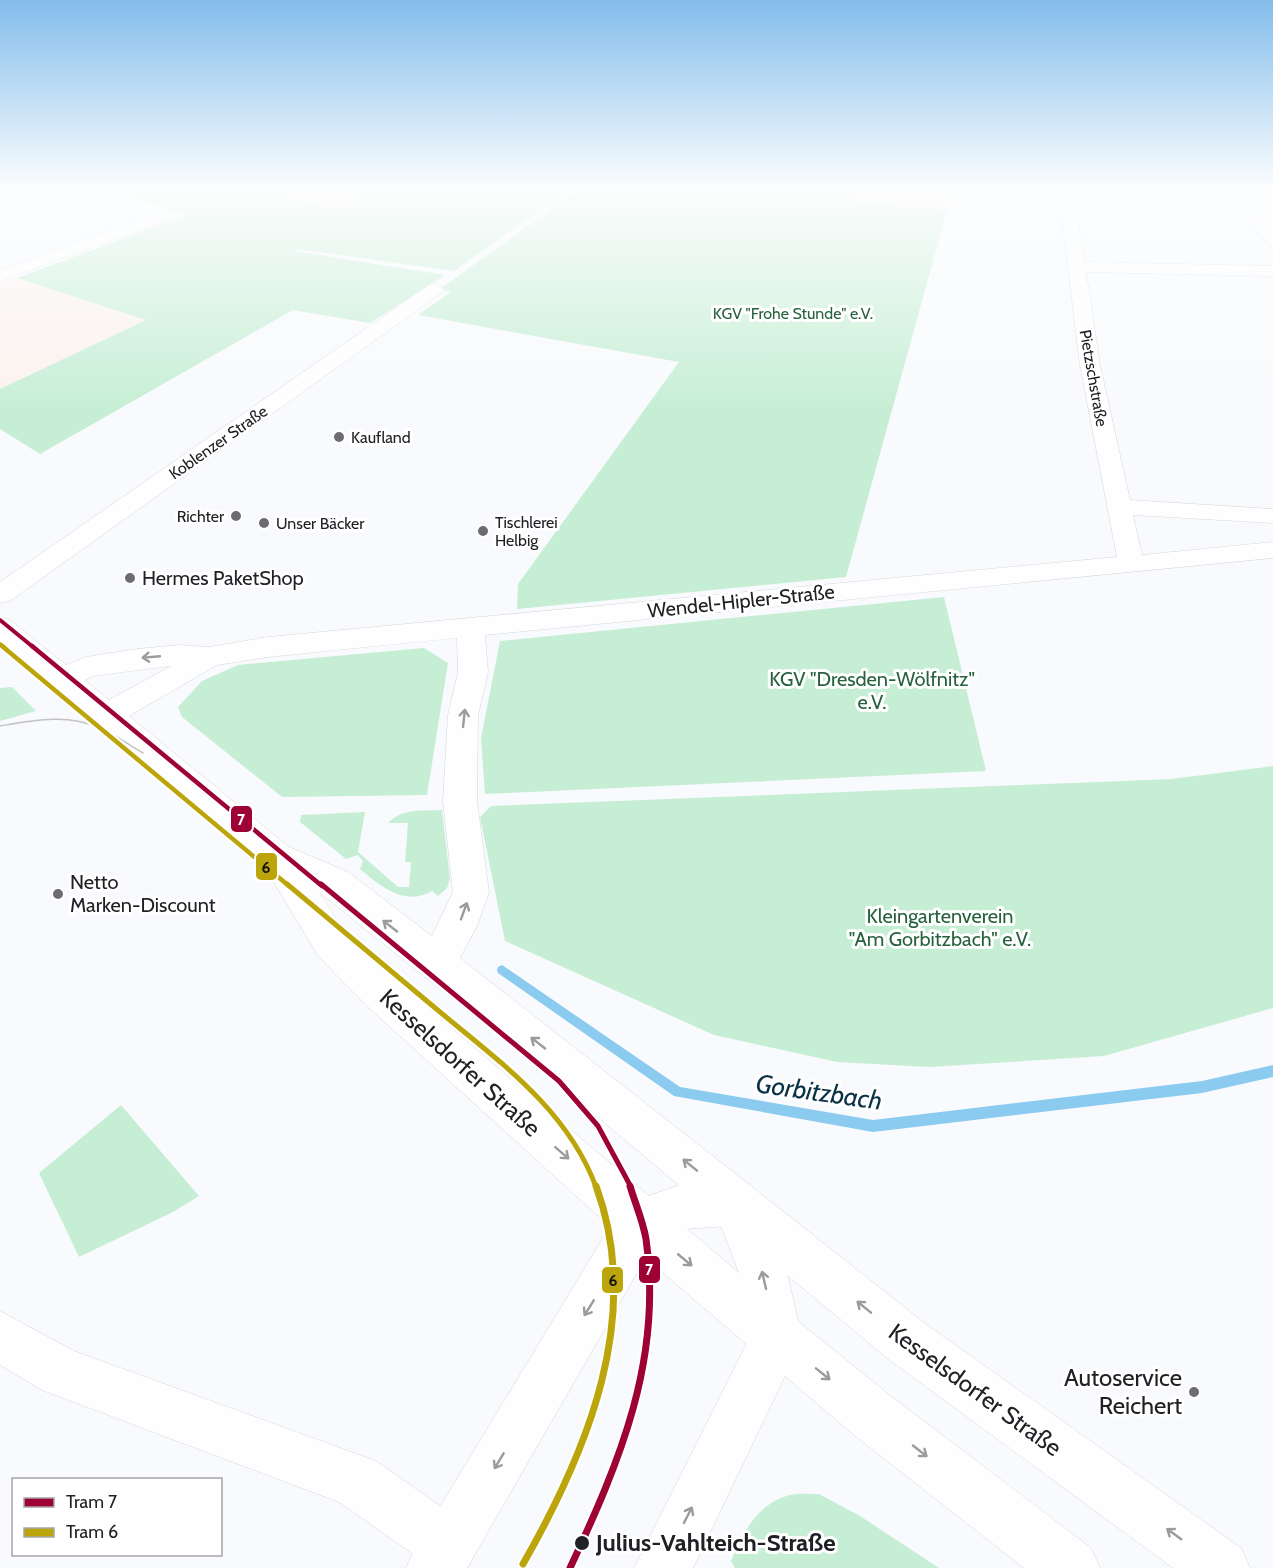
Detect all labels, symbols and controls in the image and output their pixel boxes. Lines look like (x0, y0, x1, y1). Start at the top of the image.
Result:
park label: KGV "Frohe Stunde" e.V. (713, 304, 873, 323)
street label: Pietzschstraße (1076, 328, 1111, 428)
street label: Koblenzer Straße (165, 401, 271, 483)
place label: Kaufland (351, 428, 411, 447)
marker: Kaufland (332, 430, 346, 444)
place label: Richter (177, 507, 225, 526)
marker: Richter (229, 509, 243, 523)
place label: Tischlerei Helbig (495, 513, 558, 550)
place label: Unser Bäcker (276, 514, 365, 533)
marker: Unser Bäcker (257, 516, 271, 530)
marker: Tischlerei Helbig (476, 524, 490, 538)
place label: Hermes PaketShop (142, 566, 304, 590)
marker: Hermes PaketShop (123, 571, 137, 585)
street label: Wendel-Hipler-Straße (646, 579, 836, 623)
one-way arrow (142, 652, 162, 663)
park label: KGV "Dresden-Wölfnitz" e.V. (769, 667, 975, 714)
one-way arrow (459, 708, 470, 728)
line badge: 7 (230, 805, 253, 833)
text: 7 (237, 810, 246, 829)
line badge: 6 (255, 852, 278, 881)
text: 6 (262, 858, 271, 877)
place label: Netto Marken-Discount (70, 870, 216, 917)
marker: Netto Marken-Discount (51, 887, 65, 901)
one-way arrow (459, 902, 470, 921)
park label: Kleingartenverein "Am Gorbitzbach" e.V. (849, 904, 1031, 951)
one-way arrow (383, 920, 399, 933)
street label: Kesselsdorfer Straße (374, 983, 547, 1143)
one-way arrow (531, 1036, 547, 1049)
water label: Gorbitzbach (754, 1067, 884, 1117)
one-way arrow (554, 1146, 569, 1160)
one-way arrow (682, 1159, 698, 1172)
one-way arrow (677, 1253, 692, 1267)
line badge: 7 (638, 1255, 661, 1284)
text: 7 (645, 1260, 654, 1279)
line badge: 6 (601, 1266, 624, 1294)
text: 6 (609, 1271, 618, 1290)
one-way arrow (758, 1271, 770, 1290)
one-way arrow (582, 1299, 594, 1316)
one-way arrow (857, 1300, 872, 1314)
street label: Kesselsdorfer Straße (883, 1317, 1067, 1462)
place label: Autoservice Reichert (1064, 1363, 1182, 1420)
one-way arrow (814, 1368, 830, 1381)
marker: Autoservice Reichert (1187, 1385, 1201, 1399)
one-way arrow (911, 1445, 927, 1458)
one-way arrow (493, 1452, 505, 1469)
legend (12, 1478, 222, 1556)
text: Tram 7 (66, 1491, 117, 1513)
one-way arrow (683, 1507, 695, 1525)
text: Tram 6 (66, 1521, 118, 1543)
place label: Julius-Vahlteich-Straße (595, 1528, 836, 1557)
one-way arrow (1166, 1528, 1182, 1540)
marker: Julius-Vahlteich-Straße (573, 1534, 591, 1552)

